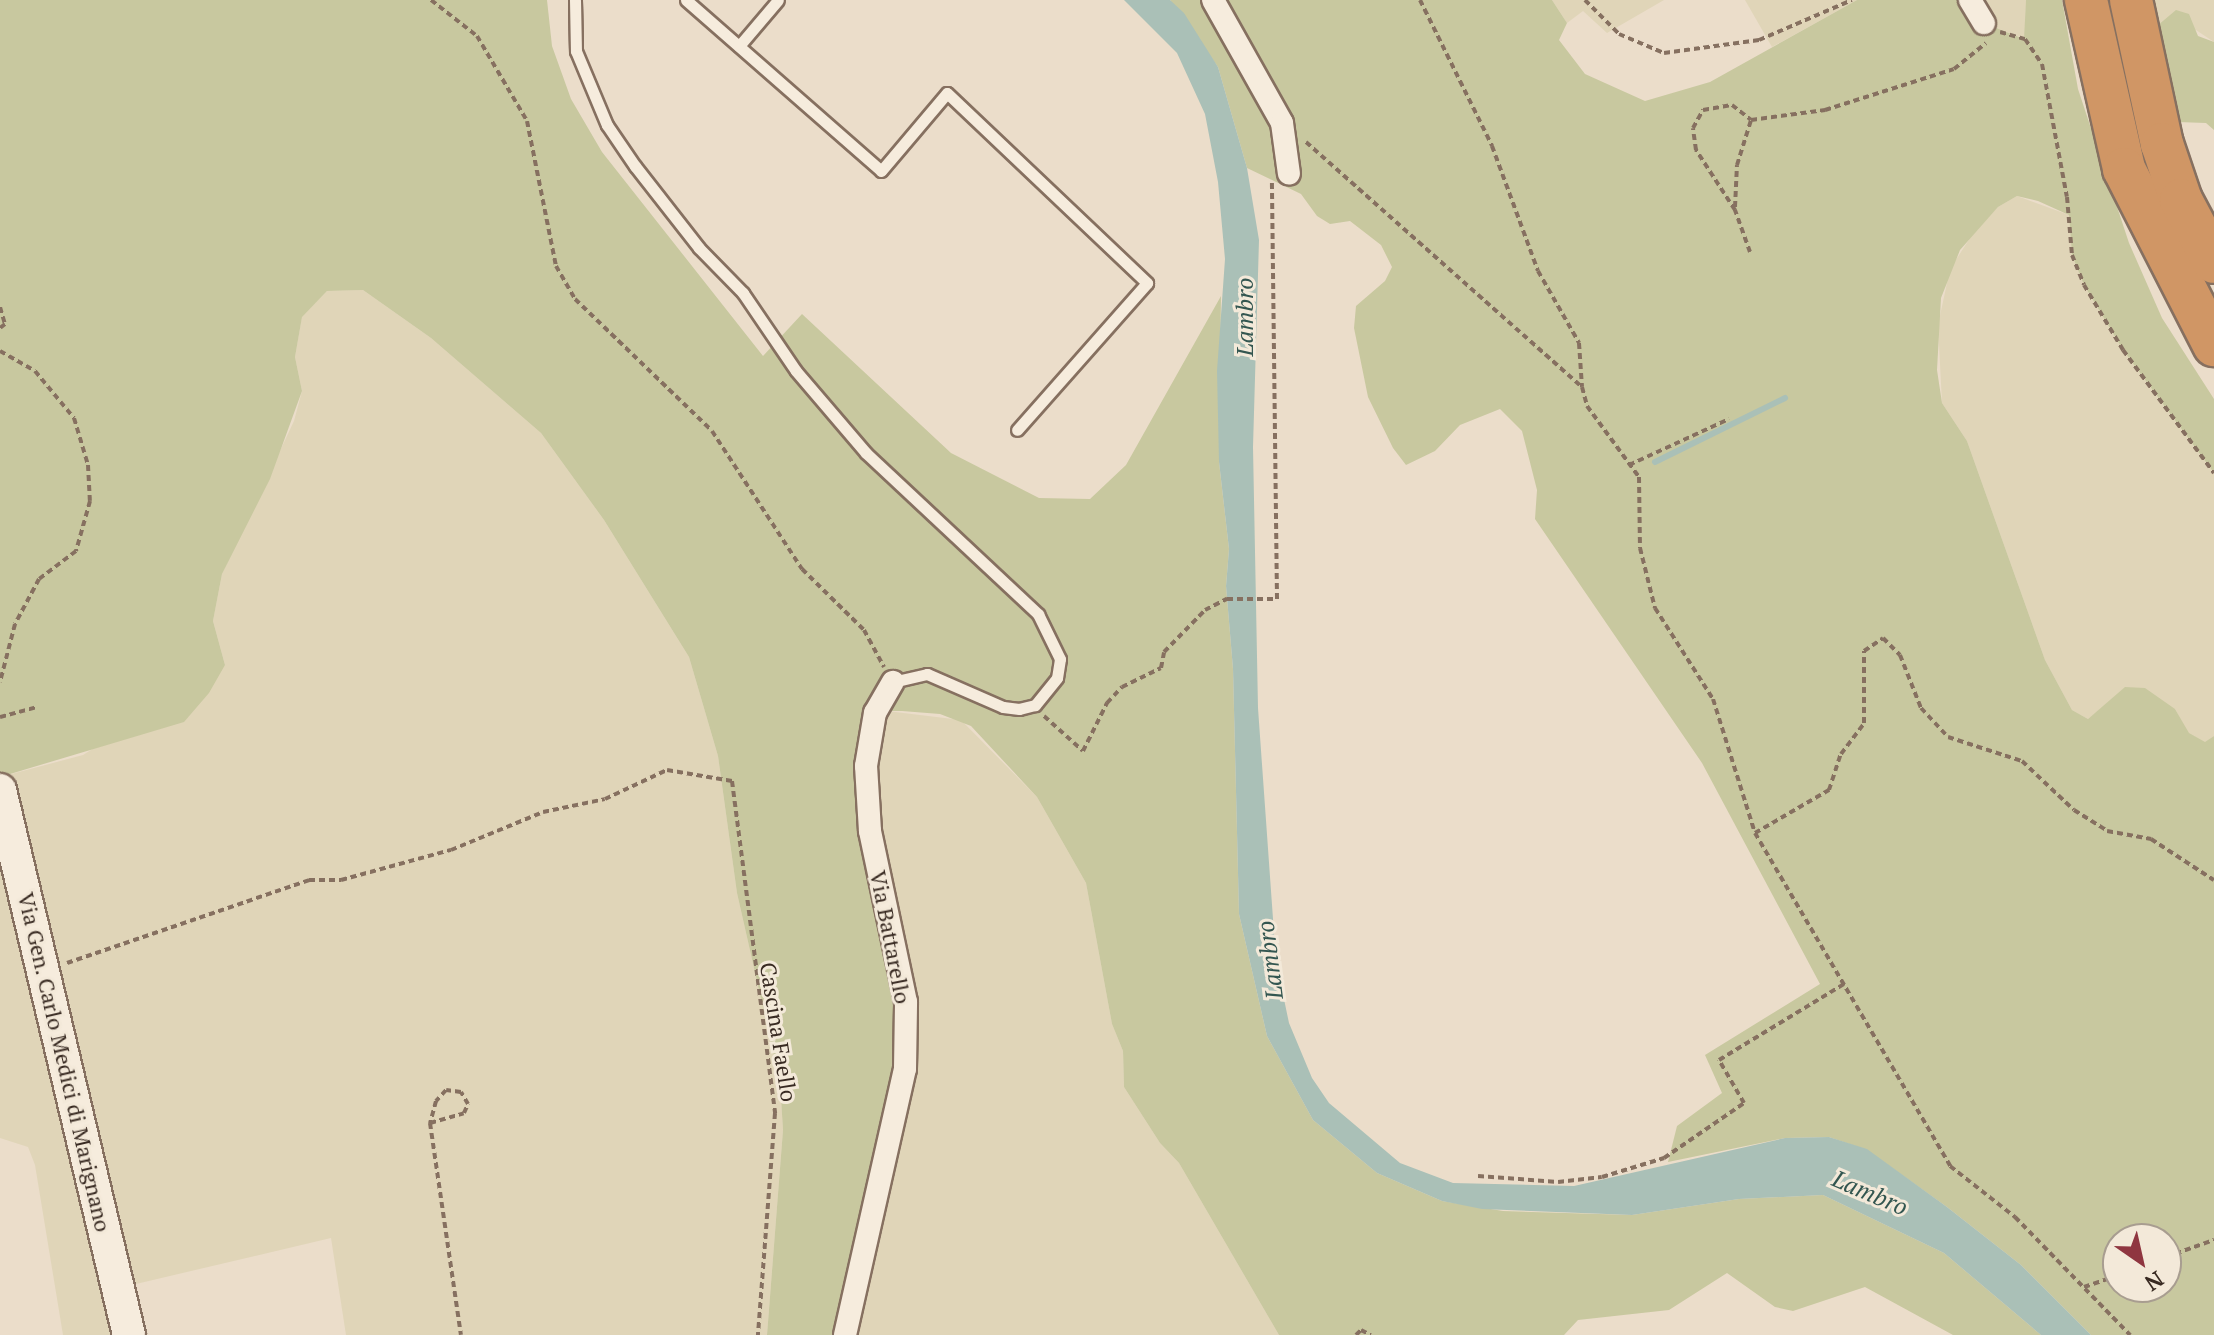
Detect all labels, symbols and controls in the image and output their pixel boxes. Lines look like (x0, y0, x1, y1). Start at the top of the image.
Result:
water label: Lambro (1231, 277, 1259, 357)
street label: Via Battarello (865, 868, 917, 1006)
street label: Via Gen. Carlo Medici di Marignano (13, 889, 117, 1235)
water label: Lambro (1251, 919, 1289, 1001)
street label: Cascina Faello (755, 960, 803, 1104)
water label: Lambro (1828, 1164, 1912, 1222)
north arrow (2102, 1223, 2182, 1303)
text: N (2140, 1265, 2170, 1298)

